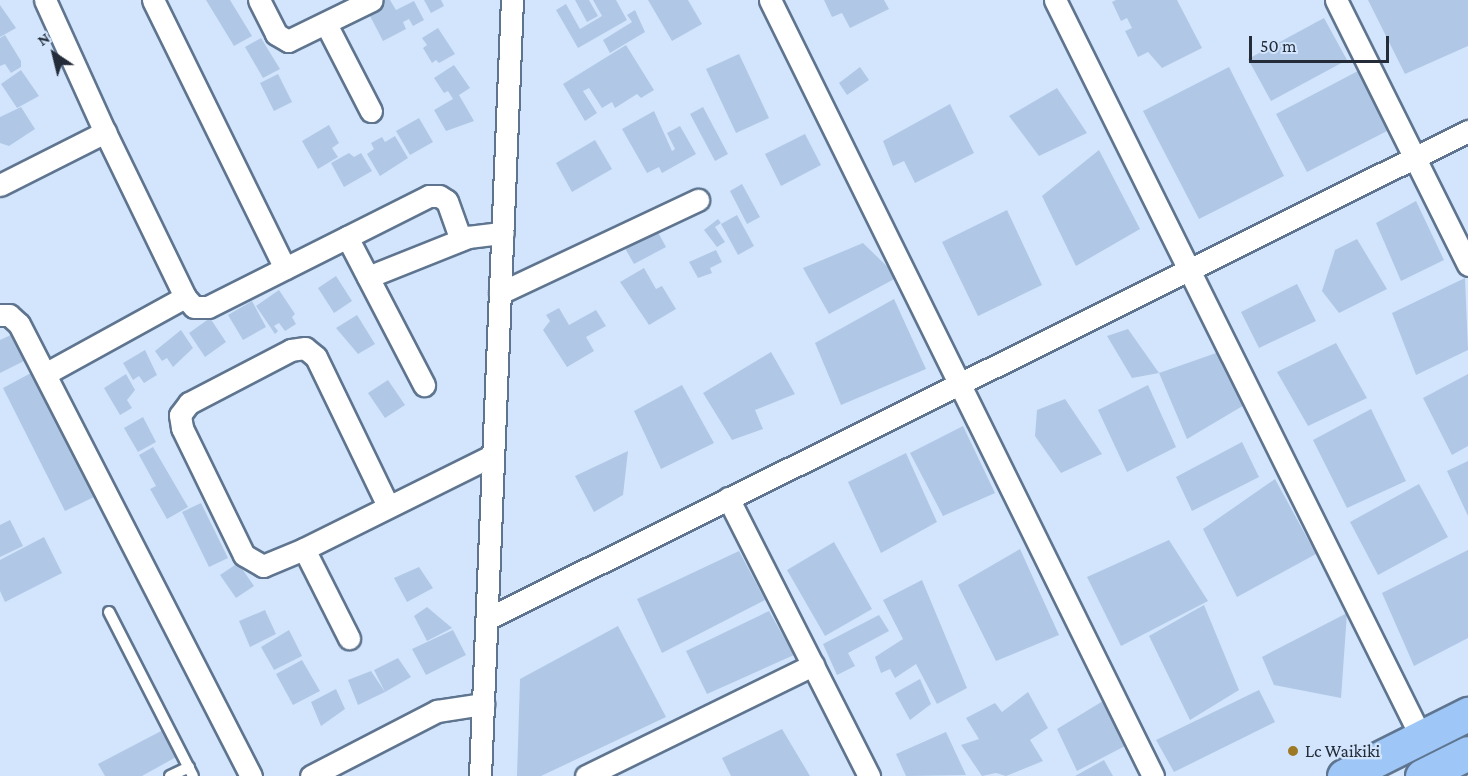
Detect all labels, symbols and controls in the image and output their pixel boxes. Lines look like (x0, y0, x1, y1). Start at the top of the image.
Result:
north arrow (24, 24, 84, 84)
scale bar (1252, 24, 1392, 62)
text: N (34, 29, 53, 49)
text: 50 m (1260, 36, 1297, 56)
place label: Lc Waikiki (1305, 740, 1380, 762)
marker: Lc Waikiki (1286, 744, 1300, 758)

